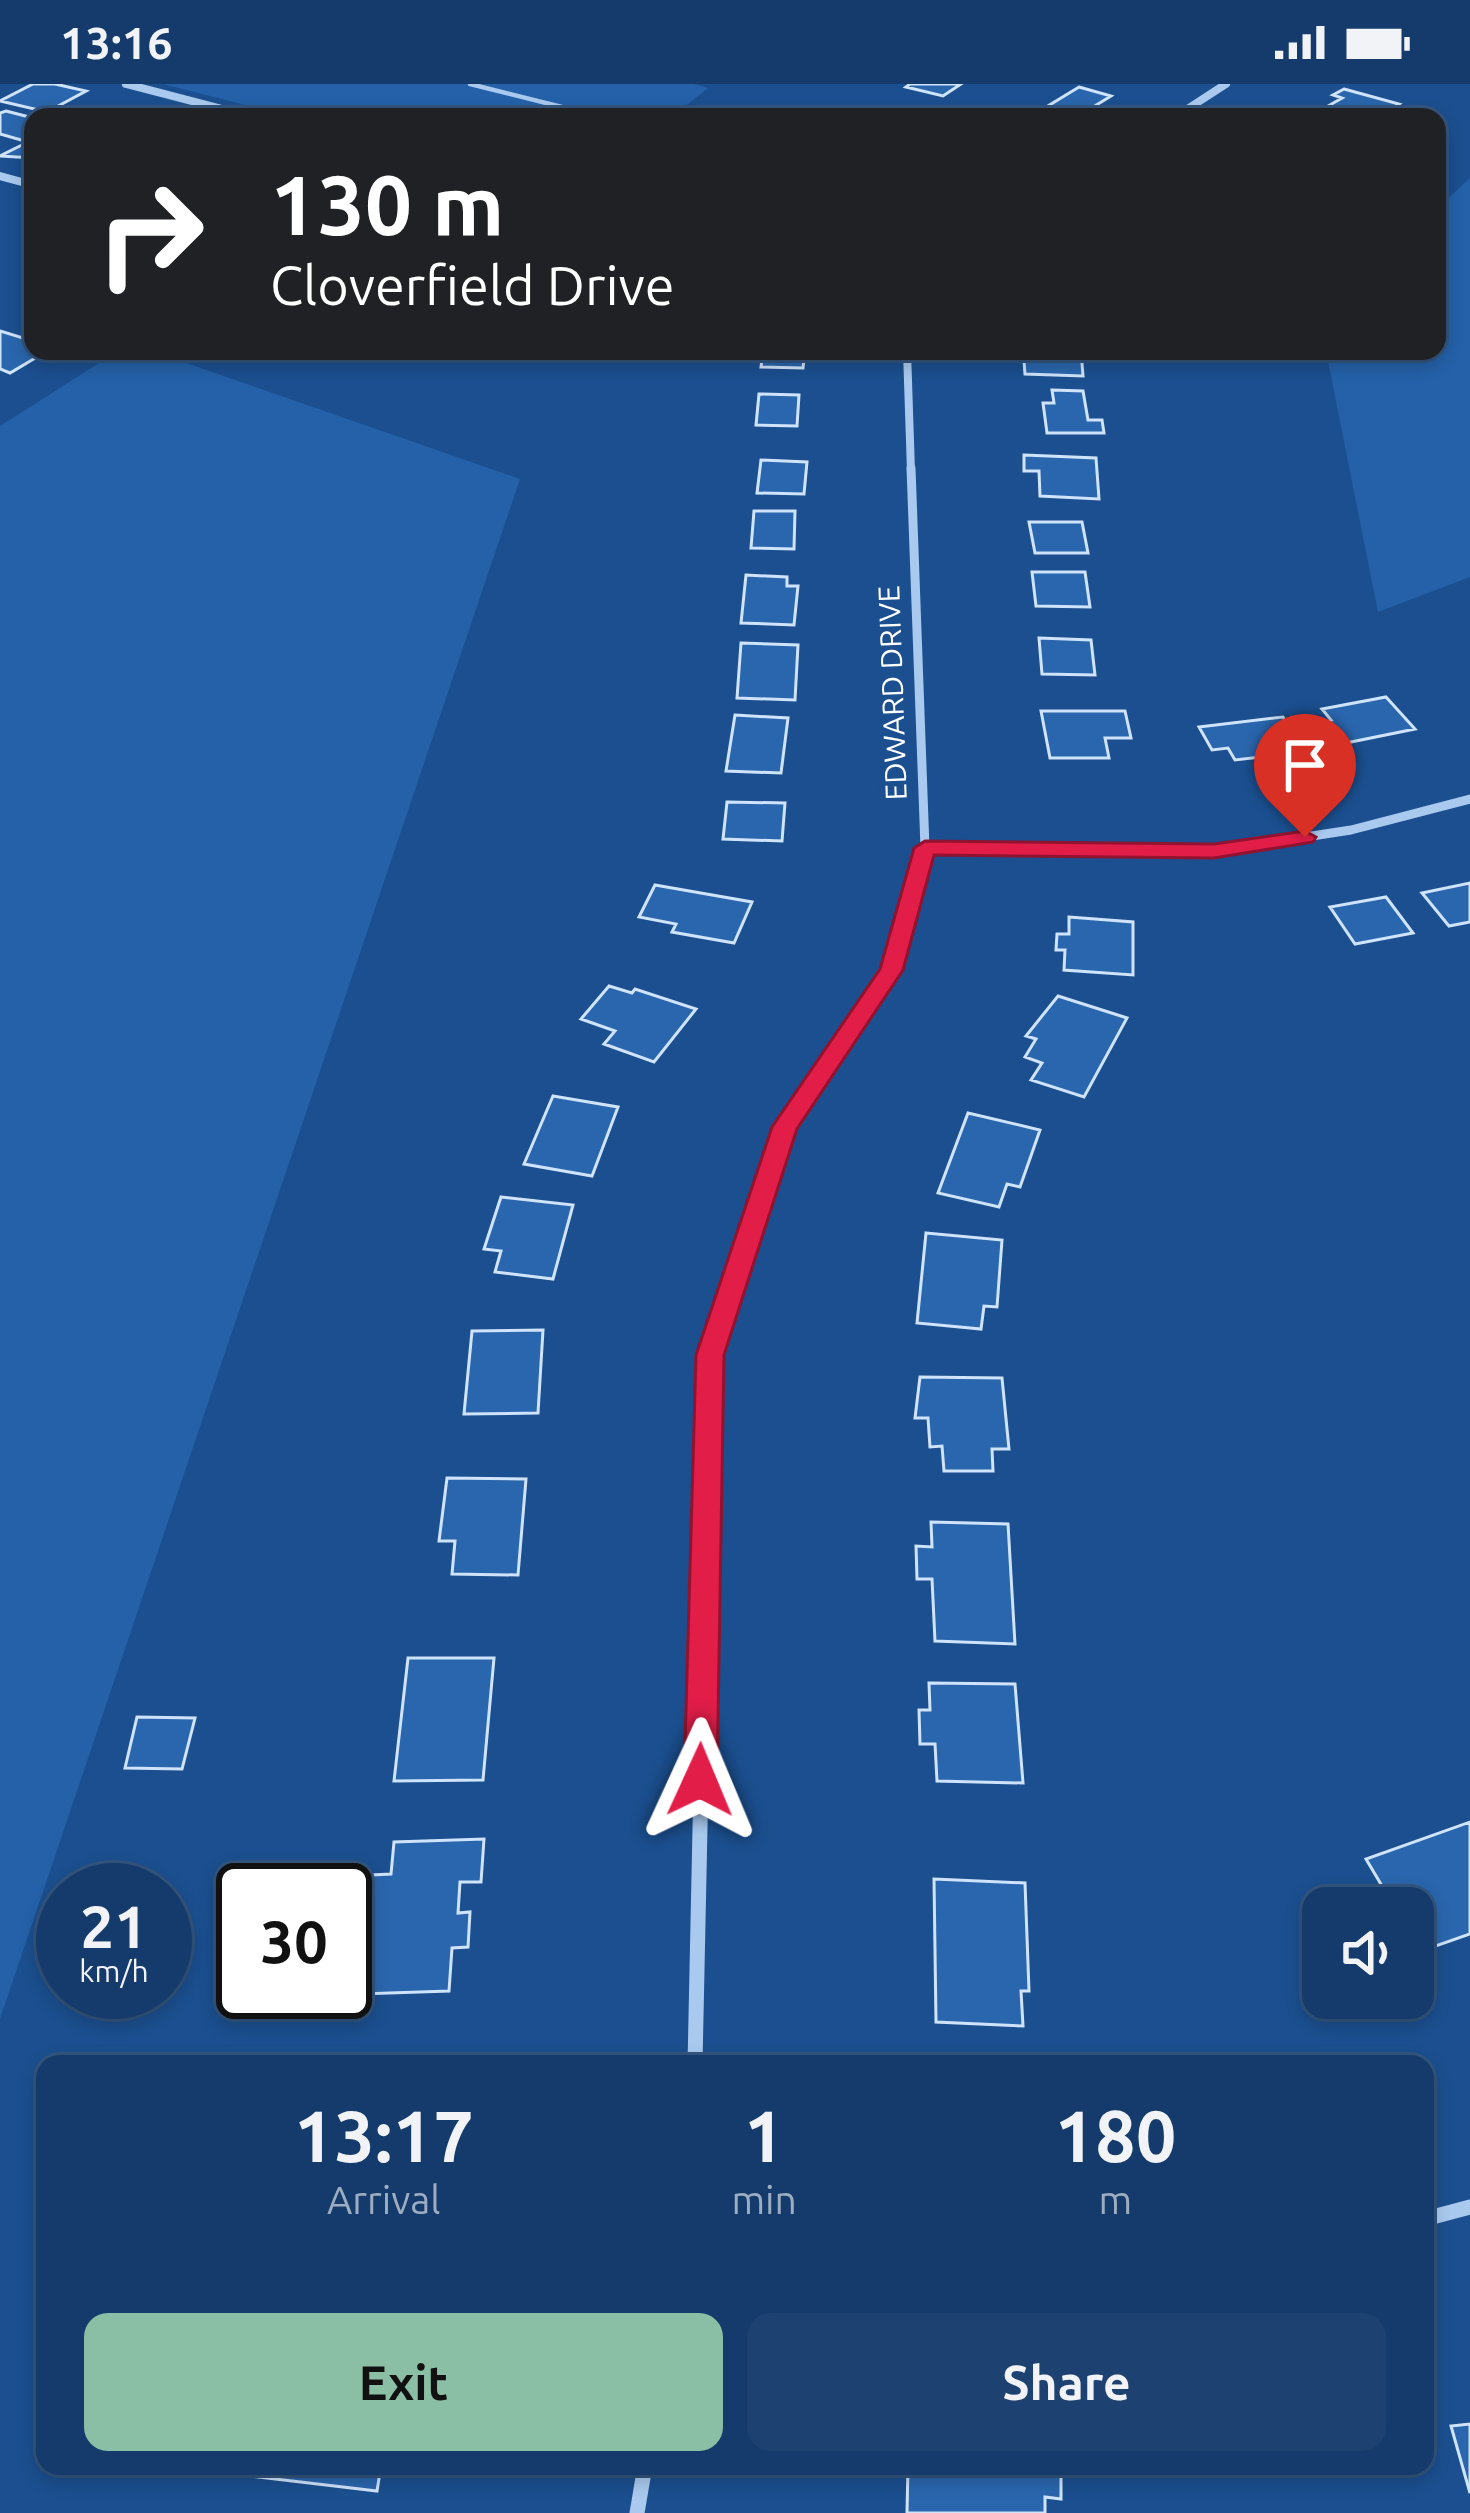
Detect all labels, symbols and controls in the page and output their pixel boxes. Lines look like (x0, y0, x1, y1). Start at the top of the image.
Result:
text: 13:16 (60, 17, 173, 68)
icon: right (72, 156, 228, 312)
text: 130 m (270, 157, 504, 251)
text: Cloverfield Drive (270, 255, 675, 315)
street label: EDWARD DRIVE (871, 585, 913, 801)
pin (1254, 714, 1356, 837)
icon: arrive (1272, 732, 1338, 798)
position arrow (637, 1717, 763, 1843)
speed limit sign: 30 (216, 1863, 372, 2019)
map controls (1302, 1887, 1434, 2019)
button: sound (1302, 1887, 1434, 2019)
text: 21 (80, 1892, 148, 1959)
text: km/h (79, 1954, 149, 1988)
text: 13:17 (294, 2095, 474, 2176)
text: 1 (744, 2095, 784, 2176)
text: 180 (1054, 2095, 1176, 2176)
text: Arrival (327, 2178, 441, 2221)
text: min (731, 2178, 797, 2221)
text: m (1099, 2178, 1132, 2221)
button: Exit (84, 2313, 723, 2451)
button: Share (747, 2313, 1386, 2451)

